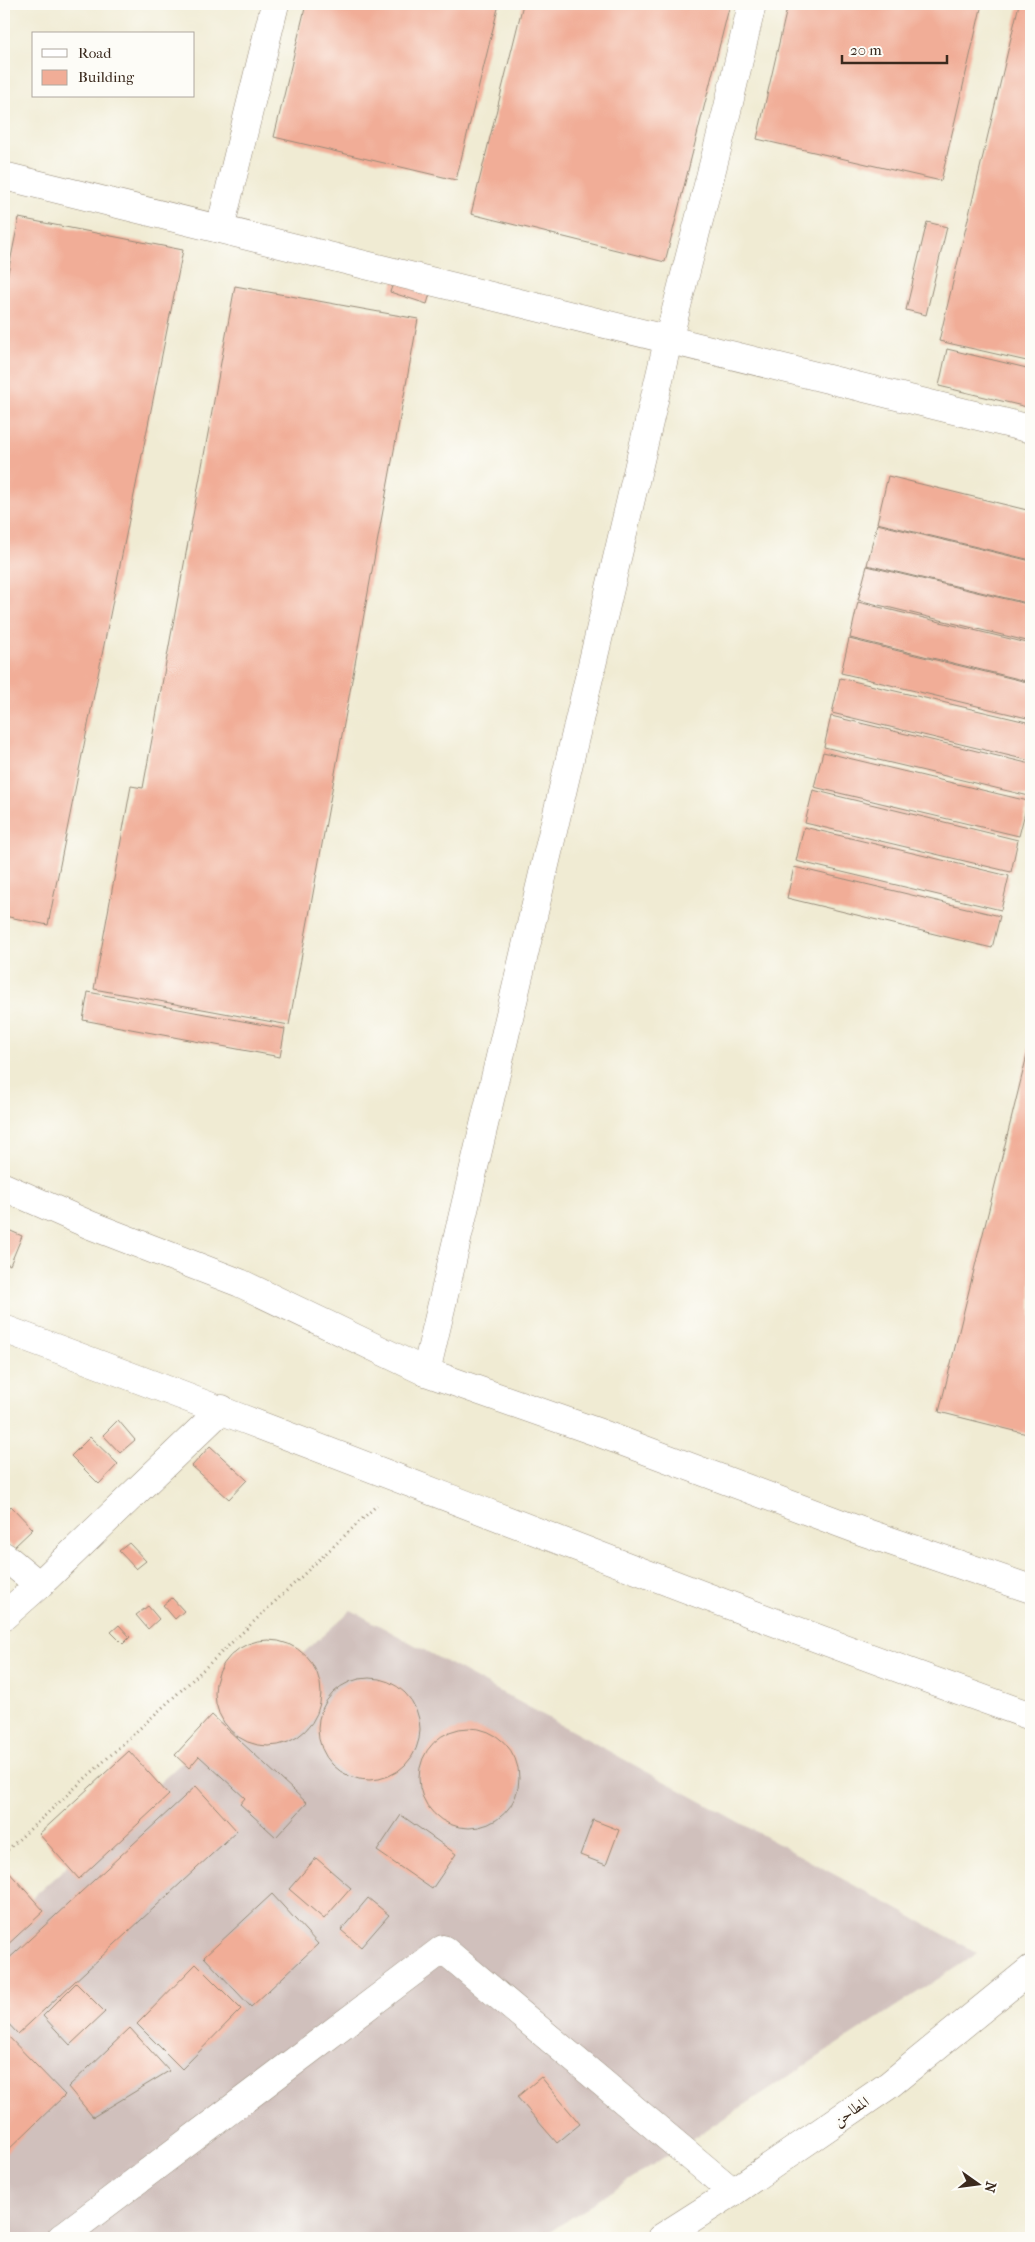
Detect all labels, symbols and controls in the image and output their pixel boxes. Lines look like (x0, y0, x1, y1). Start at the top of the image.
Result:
legend (32, 32, 195, 98)
scale bar (842, 32, 948, 64)
text: 20 m (850, 41, 882, 59)
text: Road (78, 44, 112, 62)
text: Building (78, 68, 135, 86)
street label: المطاحن (830, 2093, 873, 2130)
north arrow (952, 2160, 1002, 2210)
text: N (981, 2180, 1000, 2195)

